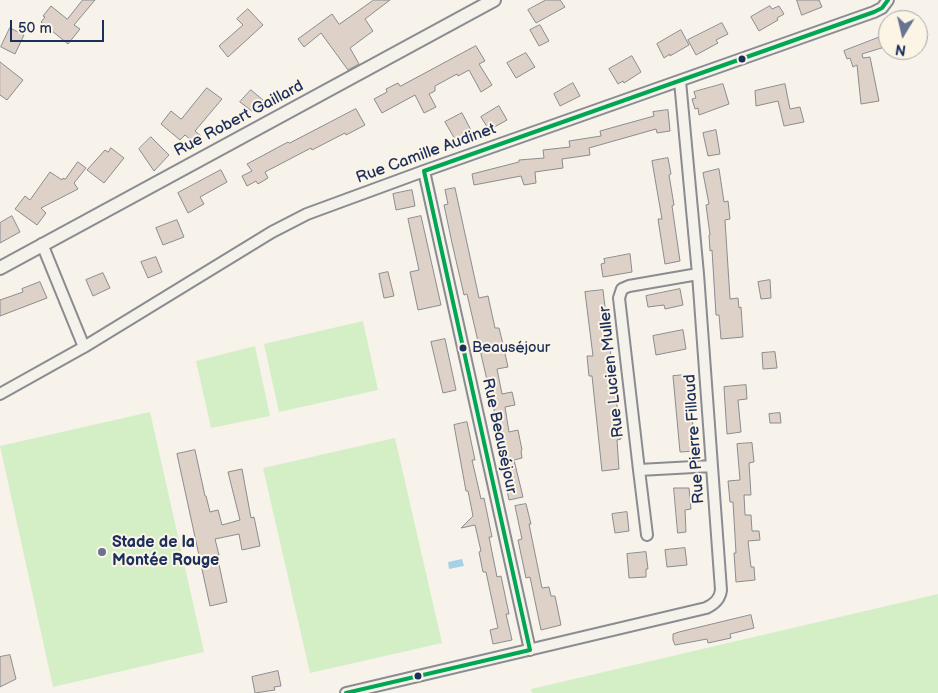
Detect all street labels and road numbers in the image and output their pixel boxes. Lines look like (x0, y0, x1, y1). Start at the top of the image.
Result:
street label: Rue Robert Gaillard (171, 77, 307, 161)
street label: Rue Camille Audinet (354, 120, 498, 188)
street label: Rue Lucien Muller (596, 305, 628, 439)
street label: Rue Pierre Fillaud (681, 374, 709, 504)
street label: Rue Beauséjour (477, 377, 521, 495)

